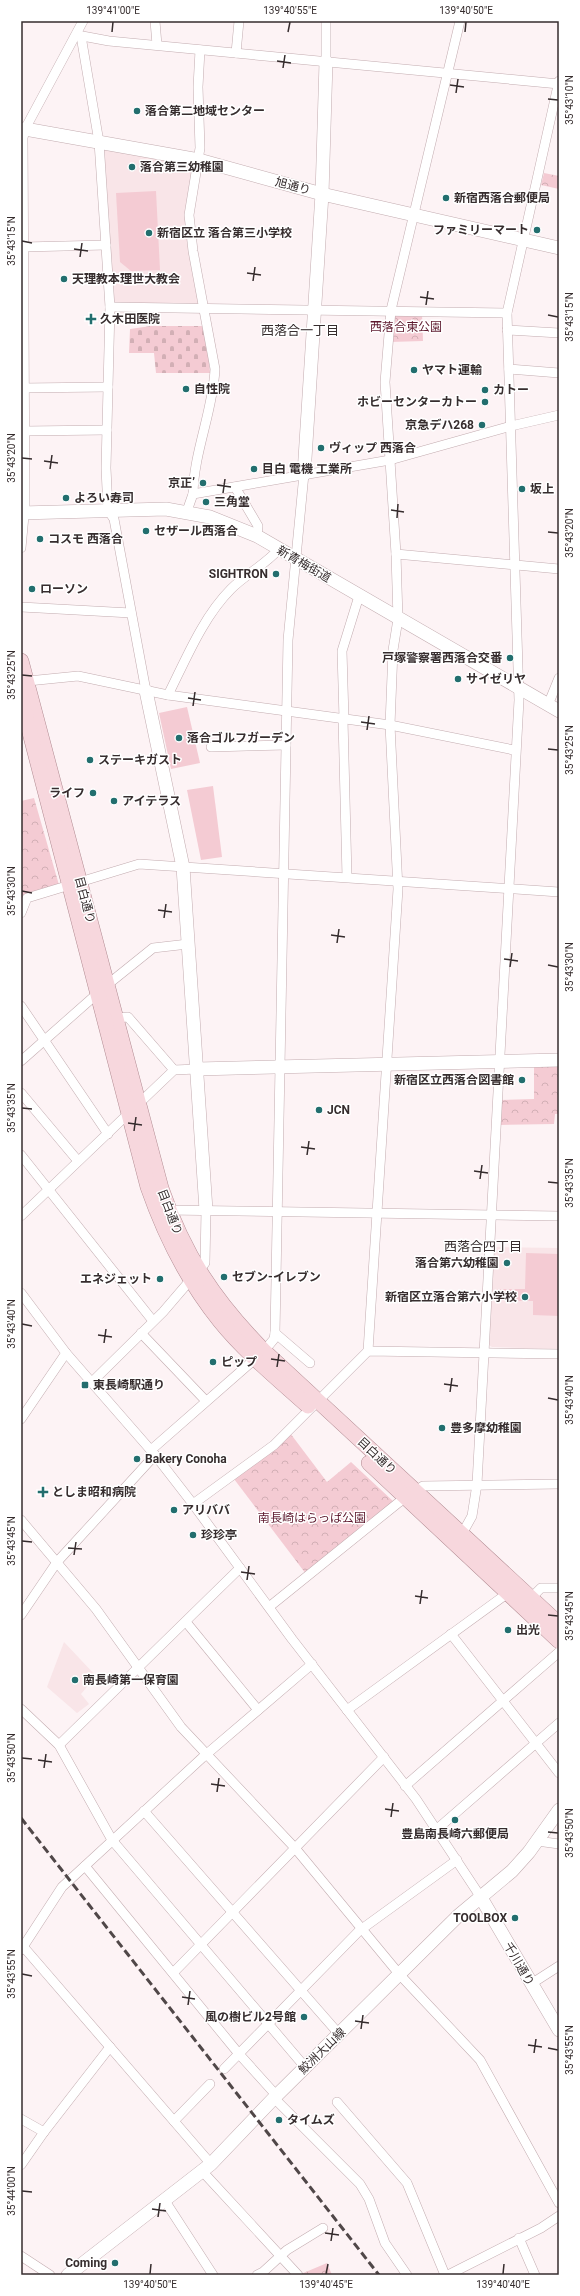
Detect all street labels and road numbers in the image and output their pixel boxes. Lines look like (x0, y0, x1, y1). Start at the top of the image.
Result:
street label: 旭通り (274, 175, 312, 197)
street label: 新青梅街道 (275, 543, 333, 585)
street label: 目白通り (72, 875, 98, 925)
street label: 目白通り (155, 1187, 185, 1237)
street label: 目白通り (355, 1435, 399, 1477)
street label: 千川通り (501, 1940, 537, 1988)
street label: 鮫洲大山線 (296, 2025, 348, 2077)

